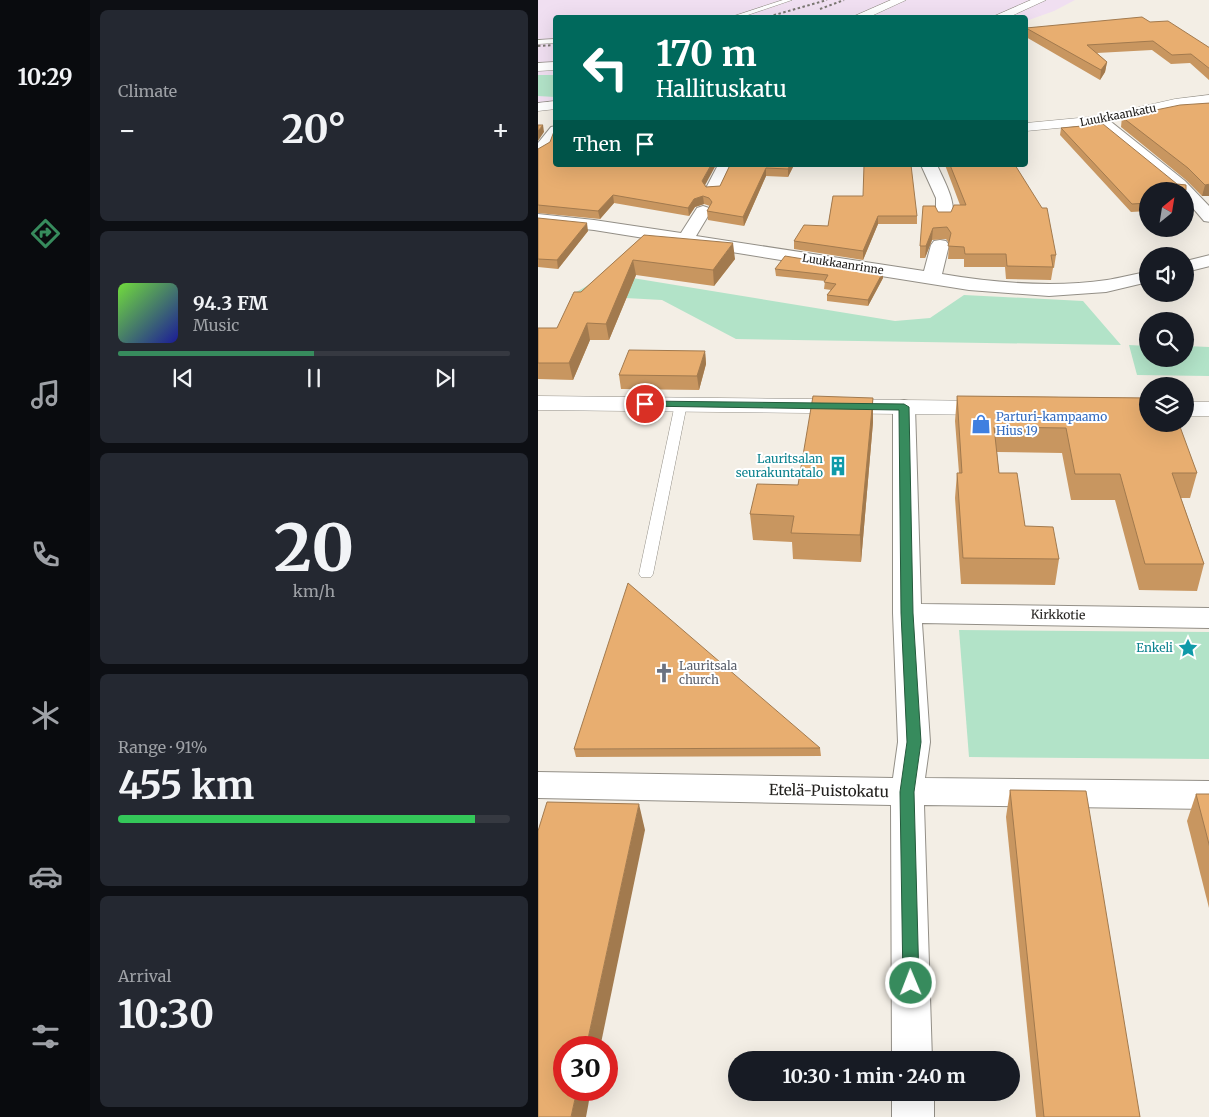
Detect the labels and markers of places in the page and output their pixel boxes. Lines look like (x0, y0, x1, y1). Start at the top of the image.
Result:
pin (624, 383, 666, 425)
place label: Parturi-kampaamo Hius 19 (996, 409, 1107, 438)
shop icon: Parturi-kampaamo Hius 19 (970, 413, 992, 435)
place label: Lauritsalan seurakuntatalo (736, 451, 823, 480)
building icon: Lauritsalan seurakuntatalo (827, 455, 849, 477)
place icon: Enkeli (1177, 637, 1199, 659)
place label: Enkeli (1136, 640, 1173, 655)
place label: Lauritsala church (679, 658, 738, 687)
church icon: Lauritsala church (653, 662, 675, 684)

